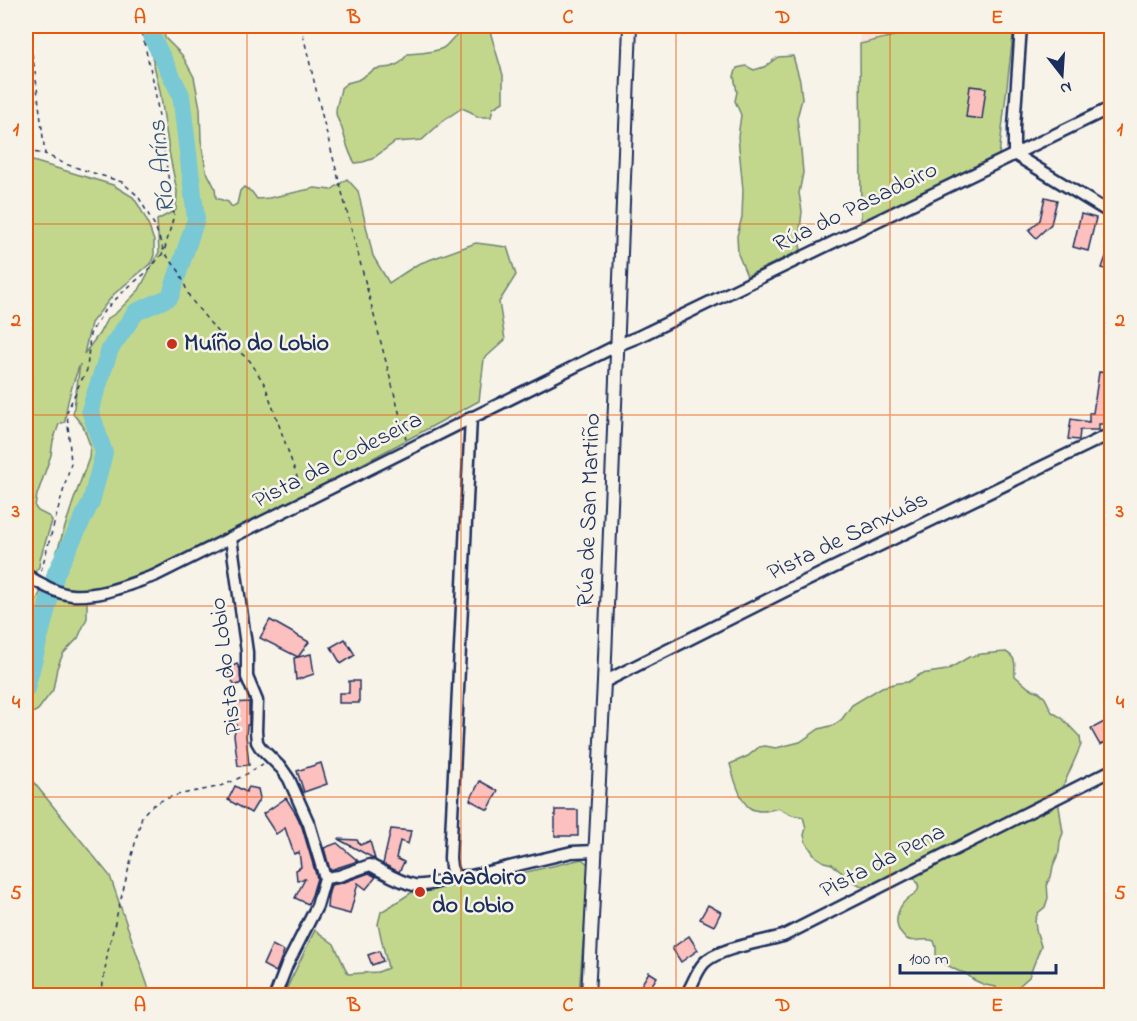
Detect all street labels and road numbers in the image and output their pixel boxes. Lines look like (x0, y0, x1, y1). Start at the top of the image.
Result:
street label: Rúa do Pasadoiro (768, 153, 944, 263)
street label: Pista da Codeseira (247, 403, 429, 519)
street label: Rúa de San Martiño (569, 412, 611, 608)
street label: Pista de Sanxuás (762, 483, 934, 591)
street label: Pista do Lobio (201, 595, 253, 737)
street label: Pista da Pena (814, 815, 952, 909)

